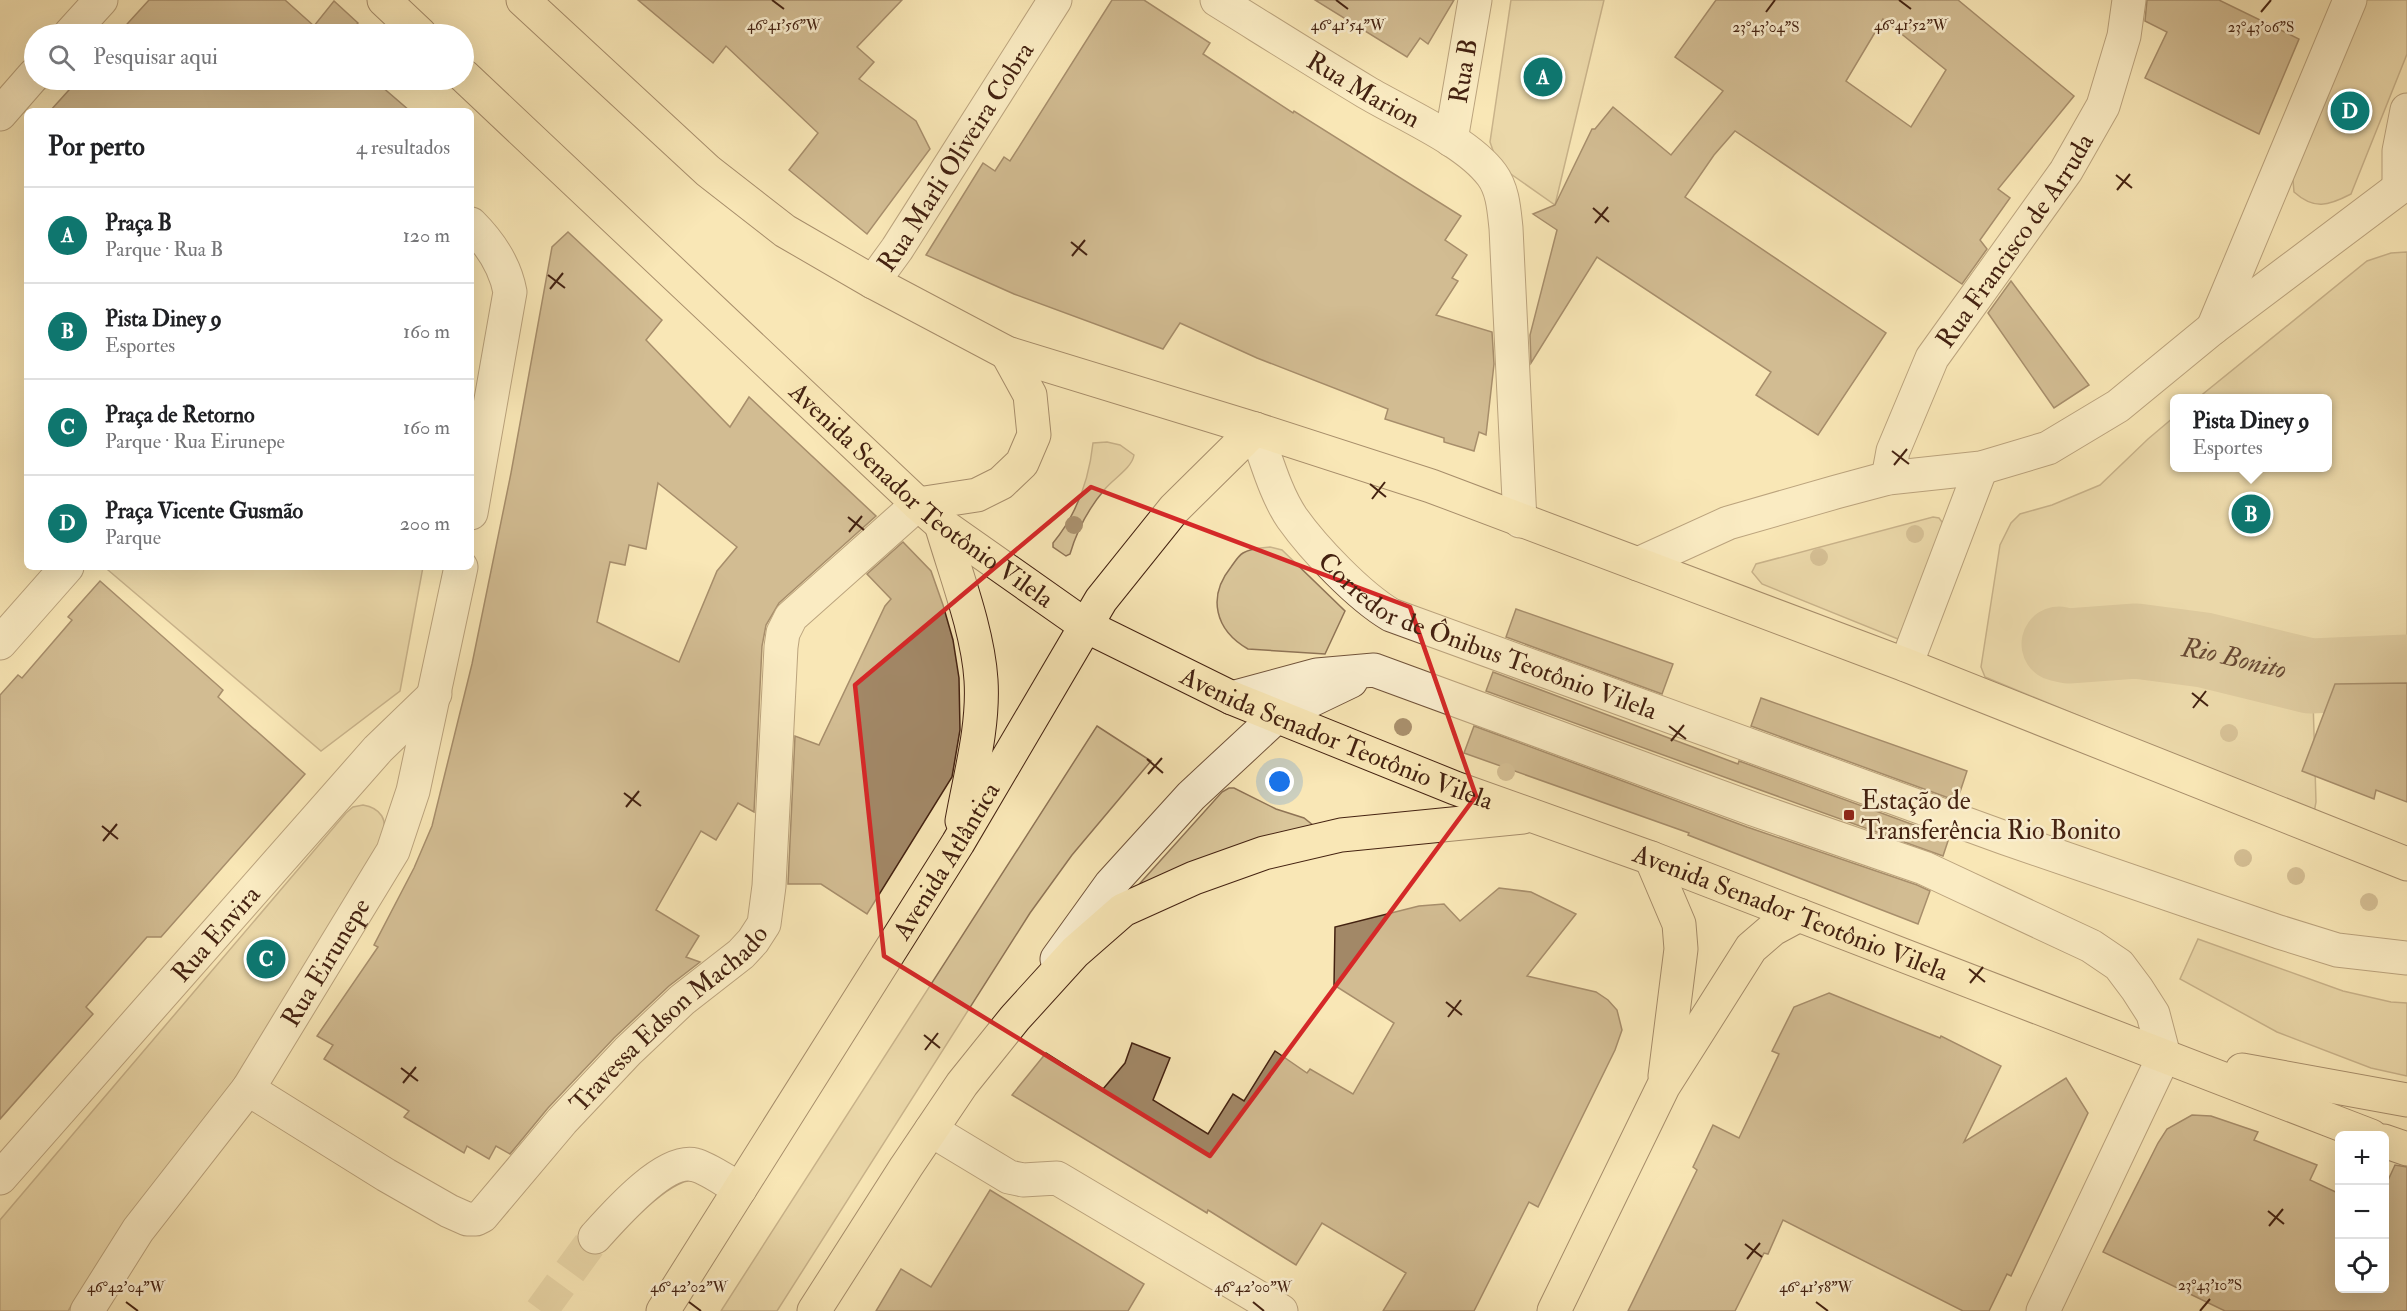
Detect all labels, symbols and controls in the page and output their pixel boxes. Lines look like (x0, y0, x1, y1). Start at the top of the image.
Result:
text: 46°41'56"W (747, 16, 822, 35)
text: 46°41'54"W (1311, 16, 1386, 35)
text: 46°41'52"W (1874, 16, 1949, 35)
text: 23°43'04"S (1733, 18, 1799, 37)
text: 23°43'06"S (2228, 18, 2294, 37)
search box (24, 24, 474, 90)
street label: Rua Marli Oliveira Cobra (871, 36, 1041, 278)
street label: Rua B (1443, 36, 1485, 106)
icon: search (45, 41, 78, 74)
text: Pesquisar aqui (93, 43, 218, 71)
street label: Rua Marion (1301, 45, 1426, 135)
pin: A (1524, 54, 1562, 100)
pin: D (2330, 88, 2370, 134)
street label: Rua Francisco de Arruda (1929, 128, 2101, 354)
text: Por perto (48, 131, 145, 163)
text: 4 resultados (356, 135, 450, 160)
text: Praça B (105, 209, 172, 237)
text: A (61, 223, 74, 248)
text: 120 m (403, 223, 450, 248)
text: Parque · Rua B (105, 237, 223, 262)
text: Pista Diney 9 (105, 305, 222, 333)
text: B (61, 319, 74, 344)
text: 160 m (403, 319, 450, 344)
text: Esportes (105, 333, 175, 358)
street label: Avenida Senador Teotônio Vilela (781, 375, 1060, 615)
popup (2170, 394, 2332, 472)
text: Praça de Retorno (105, 401, 255, 429)
text: Pista Diney 9 (2193, 407, 2309, 435)
text: C (60, 415, 75, 440)
text: 160 m (403, 415, 450, 440)
text: Parque · Rua Eirunepe (105, 429, 285, 454)
text: Esportes (2193, 435, 2263, 460)
pin: B (2232, 492, 2270, 536)
text: Praça Vicente Gusmão (105, 497, 303, 525)
text: D (59, 511, 76, 536)
text: 200 m (400, 511, 450, 536)
text: Parque (105, 525, 161, 550)
street label: Corredor de Ônibus Teotônio Vilela (1311, 546, 1661, 727)
water label: Rio Bonito (2179, 631, 2290, 687)
street label: Avenida Senador Teotônio Vilela (1174, 660, 1498, 817)
your location (1265, 767, 1294, 796)
street label: Avenida Atlântica (886, 776, 1007, 947)
place label: Estação de Transferência Rio Bonito (1861, 785, 2121, 847)
marker: Estação de Transferência Rio Bonito (1842, 808, 1856, 822)
street label: Avenida Senador Teotônio Vilela (1628, 838, 1953, 988)
street label: Rua Envira (165, 879, 268, 989)
street label: Rua Eirunepe (275, 892, 378, 1033)
street label: Travessa Edson Machado (564, 920, 776, 1119)
pin: C (246, 936, 286, 982)
map controls (2335, 1131, 2389, 1293)
button: + (2335, 1131, 2389, 1185)
button: − (2335, 1185, 2389, 1239)
button: locate (2335, 1239, 2389, 1293)
text: 23°43'10"S (2178, 1276, 2242, 1295)
text: 46°42'04"W (87, 1278, 166, 1297)
text: 46°42'02"W (650, 1278, 729, 1297)
text: 46°42'00"W (1214, 1278, 1293, 1297)
text: 46°41'58"W (1779, 1278, 1854, 1297)

